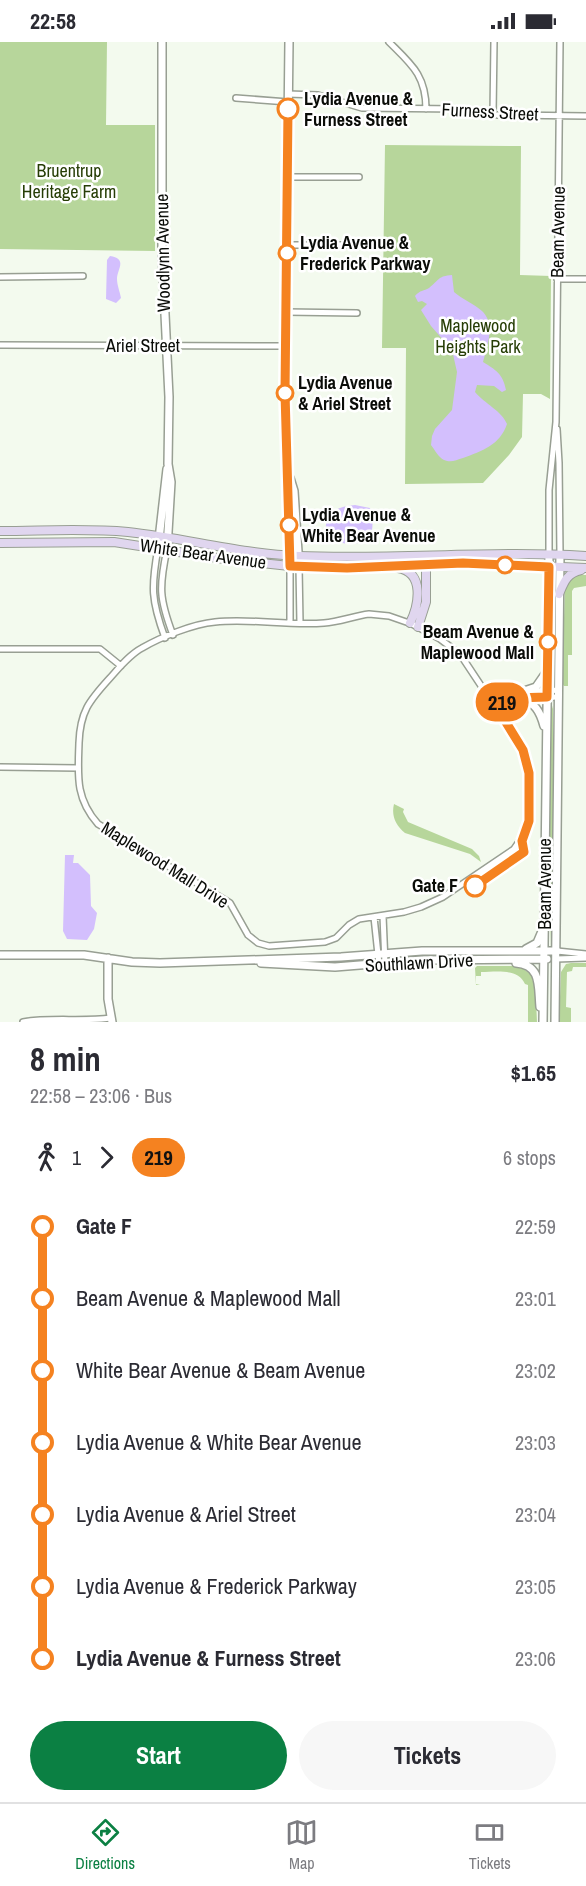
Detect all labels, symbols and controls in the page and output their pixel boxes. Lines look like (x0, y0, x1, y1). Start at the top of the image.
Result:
text: 22:58 (30, 6, 76, 36)
place label: Lydia Avenue & Furness Street (304, 86, 413, 132)
street label: Furness Street (441, 96, 539, 127)
marker: Lydia Avenue & Furness Street (277, 98, 299, 120)
park label: Bruentrup Heritage Farm (22, 158, 116, 204)
street label: Beam Avenue (544, 186, 571, 278)
street label: Woodlynn Avenue (149, 194, 176, 312)
place label: Lydia Avenue & Frederick Parkway (300, 230, 431, 276)
marker: Lydia Avenue & Frederick Parkway (278, 244, 296, 262)
park label: Maplewood Heights Park (435, 313, 521, 359)
street label: Ariel Street (105, 333, 180, 358)
place label: Lydia Avenue & Ariel Street (298, 370, 392, 416)
marker: Lydia Avenue & Ariel Street (276, 384, 294, 402)
place label: Lydia Avenue & White Bear Avenue (302, 502, 435, 548)
marker: Lydia Avenue & White Bear Avenue (280, 516, 298, 534)
street label: White Bear Avenue (138, 532, 268, 575)
unlabelled marker (496, 556, 514, 574)
place label: Beam Avenue & Maplewood Mall (421, 619, 534, 665)
marker: Beam Avenue & Maplewood Mall (539, 633, 557, 651)
line badge: 219 (468, 682, 536, 722)
text: 219 (488, 688, 516, 717)
street label: Maplewood Mall Drive (97, 815, 234, 914)
street label: Beam Avenue (532, 838, 557, 930)
place label: Gate F (412, 873, 458, 898)
marker: Gate F (464, 875, 486, 897)
street label: Southlawn Drive (364, 947, 474, 978)
text: 8 min (30, 1037, 101, 1081)
text: $1.65 (511, 1058, 556, 1088)
text: 22:58 – 23:06 · Bus (30, 1082, 172, 1109)
icon: walk (30, 1141, 63, 1174)
icon: forward (90, 1141, 123, 1174)
text: 219 (144, 1143, 173, 1172)
text: 1 (72, 1144, 81, 1171)
text: 6 stops (503, 1144, 556, 1171)
text: Gate F (76, 1211, 132, 1241)
text: 22:59 (515, 1213, 556, 1240)
text: Beam Avenue & Maplewood Mall (76, 1283, 340, 1313)
text: 23:01 (515, 1285, 556, 1312)
text: White Bear Avenue & Beam Avenue (76, 1355, 365, 1385)
text: 23:02 (515, 1357, 556, 1384)
text: Lydia Avenue & White Bear Avenue (76, 1427, 362, 1457)
text: 23:03 (515, 1429, 556, 1456)
text: Lydia Avenue & Ariel Street (76, 1499, 296, 1529)
text: 23:04 (515, 1501, 556, 1528)
text: Lydia Avenue & Frederick Parkway (76, 1571, 357, 1601)
text: 23:05 (515, 1573, 556, 1600)
text: Lydia Avenue & Furness Street (76, 1643, 341, 1673)
text: 23:06 (515, 1645, 556, 1672)
button: Start (30, 1721, 287, 1790)
button: Tickets (299, 1721, 556, 1790)
tab: Directions (75, 1816, 135, 1874)
tab: Map (285, 1816, 318, 1874)
tab: Tickets (469, 1816, 511, 1874)

